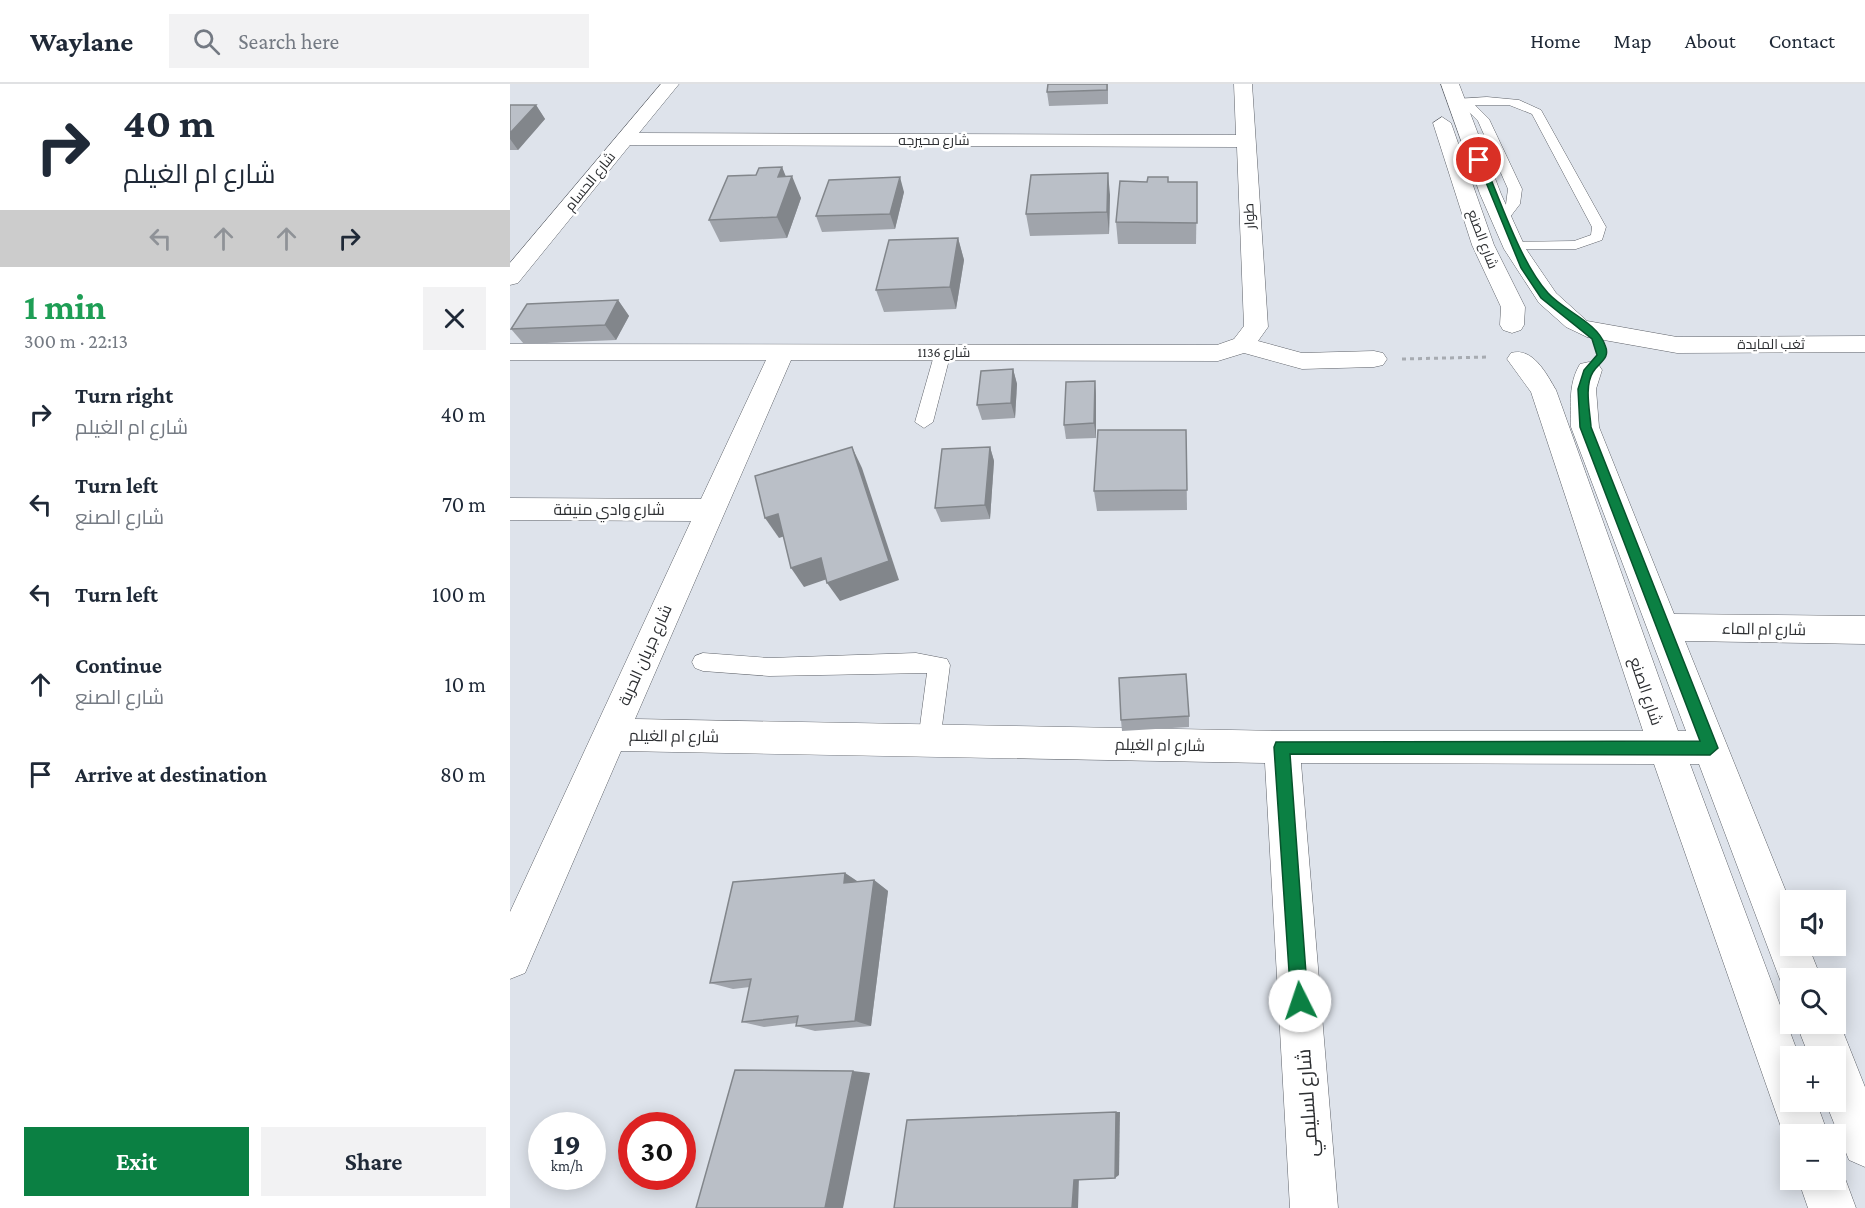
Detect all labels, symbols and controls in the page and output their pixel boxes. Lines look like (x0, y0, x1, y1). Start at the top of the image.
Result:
search box (169, 14, 589, 68)
icon: search (190, 25, 223, 58)
text: Waylane (30, 26, 133, 57)
text: Search here (238, 29, 339, 54)
text: Home (1530, 29, 1580, 53)
text: Map (1613, 29, 1652, 53)
text: About (1685, 29, 1736, 53)
text: Contact (1769, 29, 1835, 53)
text: 40 m (123, 99, 215, 146)
icon: right (24, 108, 102, 186)
street label: شارع محيرجه (898, 132, 970, 149)
pin (1453, 134, 1504, 185)
icon: arrive (1462, 143, 1495, 176)
street label: شارع الحسام (562, 148, 620, 215)
text: شارع ام الغيلم (123, 159, 275, 189)
street label: طوار (1240, 203, 1258, 230)
street label: شارع الصنع (1463, 207, 1502, 271)
icon: left (144, 222, 177, 255)
icon: ahead (207, 222, 240, 255)
icon: ahead (270, 222, 303, 255)
icon: right (333, 222, 366, 255)
text: 1 min (24, 287, 106, 327)
button: close (423, 287, 486, 350)
text: 300 m · 22:13 (24, 330, 128, 352)
street label: ثغب المايدة (1737, 336, 1805, 352)
street label: شارع 1136 (918, 344, 970, 361)
text: Turn right (75, 383, 173, 408)
icon: right (24, 398, 57, 431)
text: 40 m (441, 402, 486, 427)
text: شارع ام الغيلم (75, 416, 188, 438)
text: Turn left (75, 473, 158, 498)
icon: left (24, 488, 57, 521)
text: 70 m (442, 492, 486, 517)
street label: شارع وادي منيفة (553, 501, 665, 523)
text: شارع الصنع (75, 506, 164, 528)
icon: left (24, 578, 57, 611)
text: Turn left (75, 582, 158, 607)
text: 100 m (432, 582, 486, 607)
street label: شارع جريان الحربة (615, 602, 678, 709)
street label: شارع ام الماء (1722, 620, 1806, 641)
text: Continue (75, 653, 162, 678)
street label: شارع الصنع (1624, 655, 1666, 728)
icon: ahead (24, 668, 57, 701)
text: 10 m (444, 672, 486, 697)
text: شارع الصنع (75, 686, 164, 708)
street label: شارع ام الغيلم (629, 727, 719, 748)
street label: شارع ام الغيلم (1115, 736, 1205, 757)
icon: arrive (24, 758, 57, 791)
text: Arrive at destination (75, 762, 267, 787)
text: 80 m (440, 762, 486, 787)
map controls (1780, 890, 1846, 1190)
button: sound (1780, 890, 1846, 956)
button: search (1780, 968, 1846, 1034)
position arrow (1268, 969, 1332, 1033)
button: + (1780, 1046, 1846, 1112)
street label: شارع لسليمي (1292, 1048, 1327, 1158)
speed limit sign: 30 (618, 1112, 696, 1190)
button: − (1780, 1124, 1846, 1190)
button: Exit (24, 1127, 249, 1196)
button: Share (261, 1127, 486, 1196)
text: 19 (553, 1127, 581, 1160)
text: km/h (551, 1158, 583, 1174)

